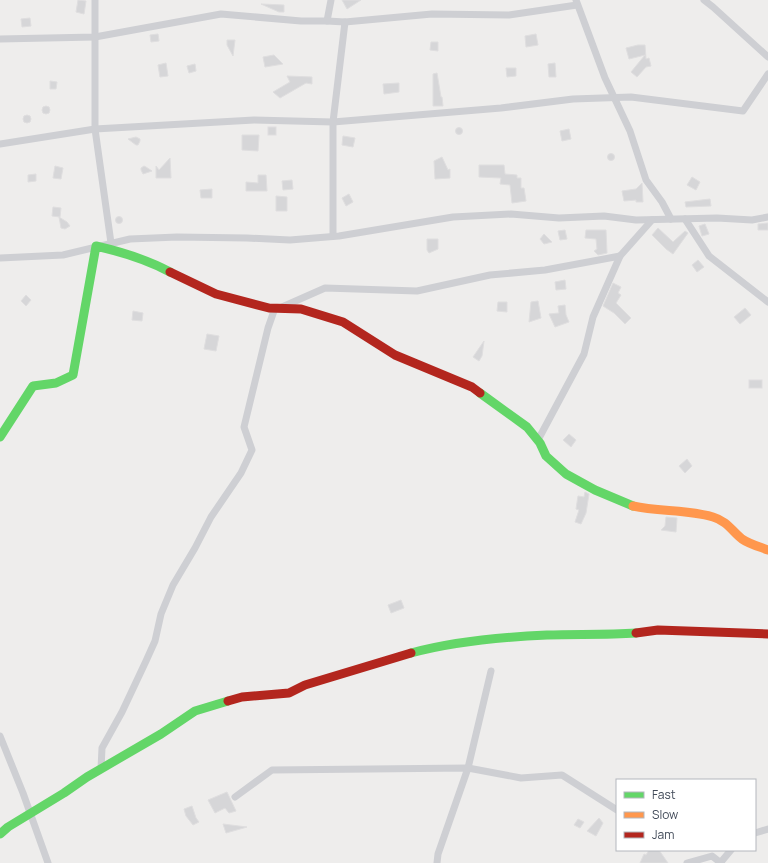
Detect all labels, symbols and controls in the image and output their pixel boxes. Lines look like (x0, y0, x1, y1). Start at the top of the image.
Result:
legend (616, 779, 756, 851)
text: Fast (652, 786, 676, 803)
text: Slow (652, 806, 678, 823)
text: Jam (652, 826, 674, 843)

